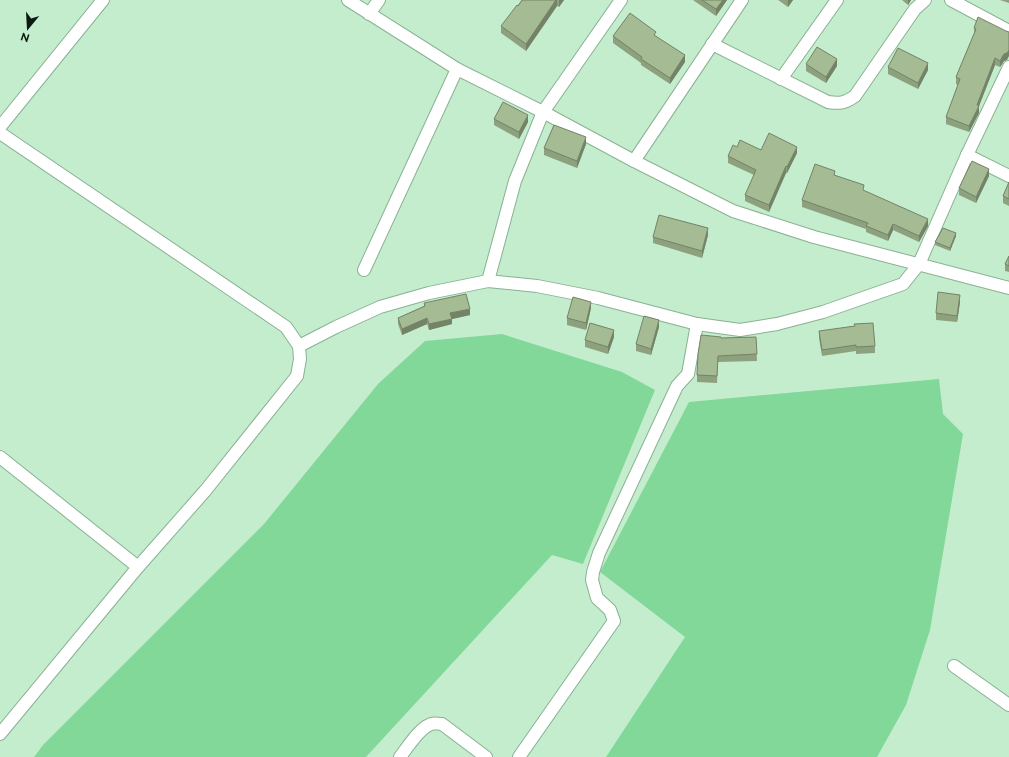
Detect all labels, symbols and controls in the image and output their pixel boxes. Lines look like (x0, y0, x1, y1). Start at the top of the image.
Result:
north arrow (8, 8, 48, 48)
text: N (19, 30, 31, 45)

